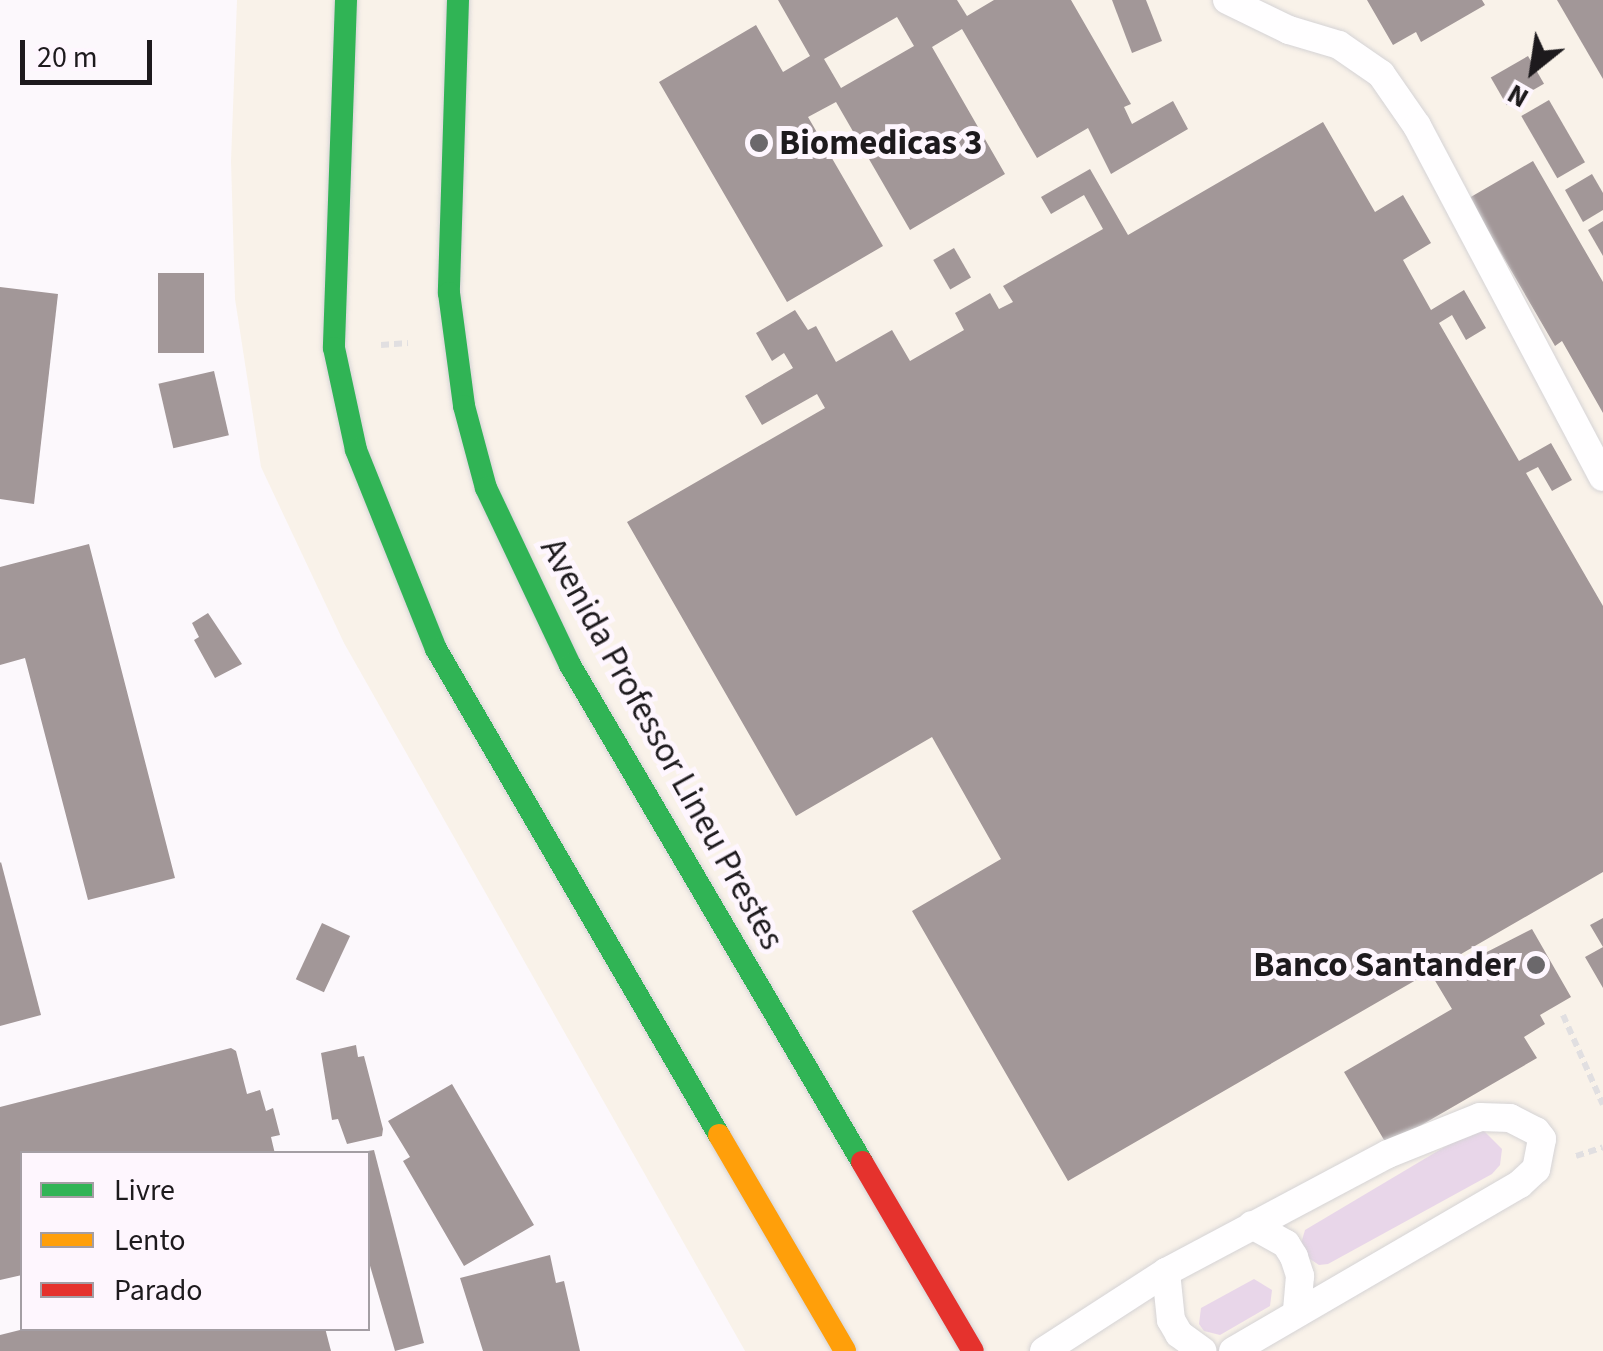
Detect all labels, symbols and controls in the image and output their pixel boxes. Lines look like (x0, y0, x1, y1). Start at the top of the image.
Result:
scale bar (25, 20, 158, 82)
north arrow (1483, 20, 1583, 120)
text: 20 m (37, 36, 98, 79)
text: N (1500, 74, 1536, 118)
place label: Biomedicas 3 (779, 122, 983, 164)
marker: Biomedicas 3 (748, 132, 770, 154)
street label: Avenida Professor Lineu Prestes (531, 531, 793, 957)
place label: Banco Santander (1253, 944, 1516, 986)
marker: Banco Santander (1525, 954, 1547, 976)
legend (20, 1151, 370, 1331)
text: Livre (114, 1169, 175, 1212)
text: Lento (114, 1219, 186, 1262)
text: Parado (114, 1269, 203, 1312)

